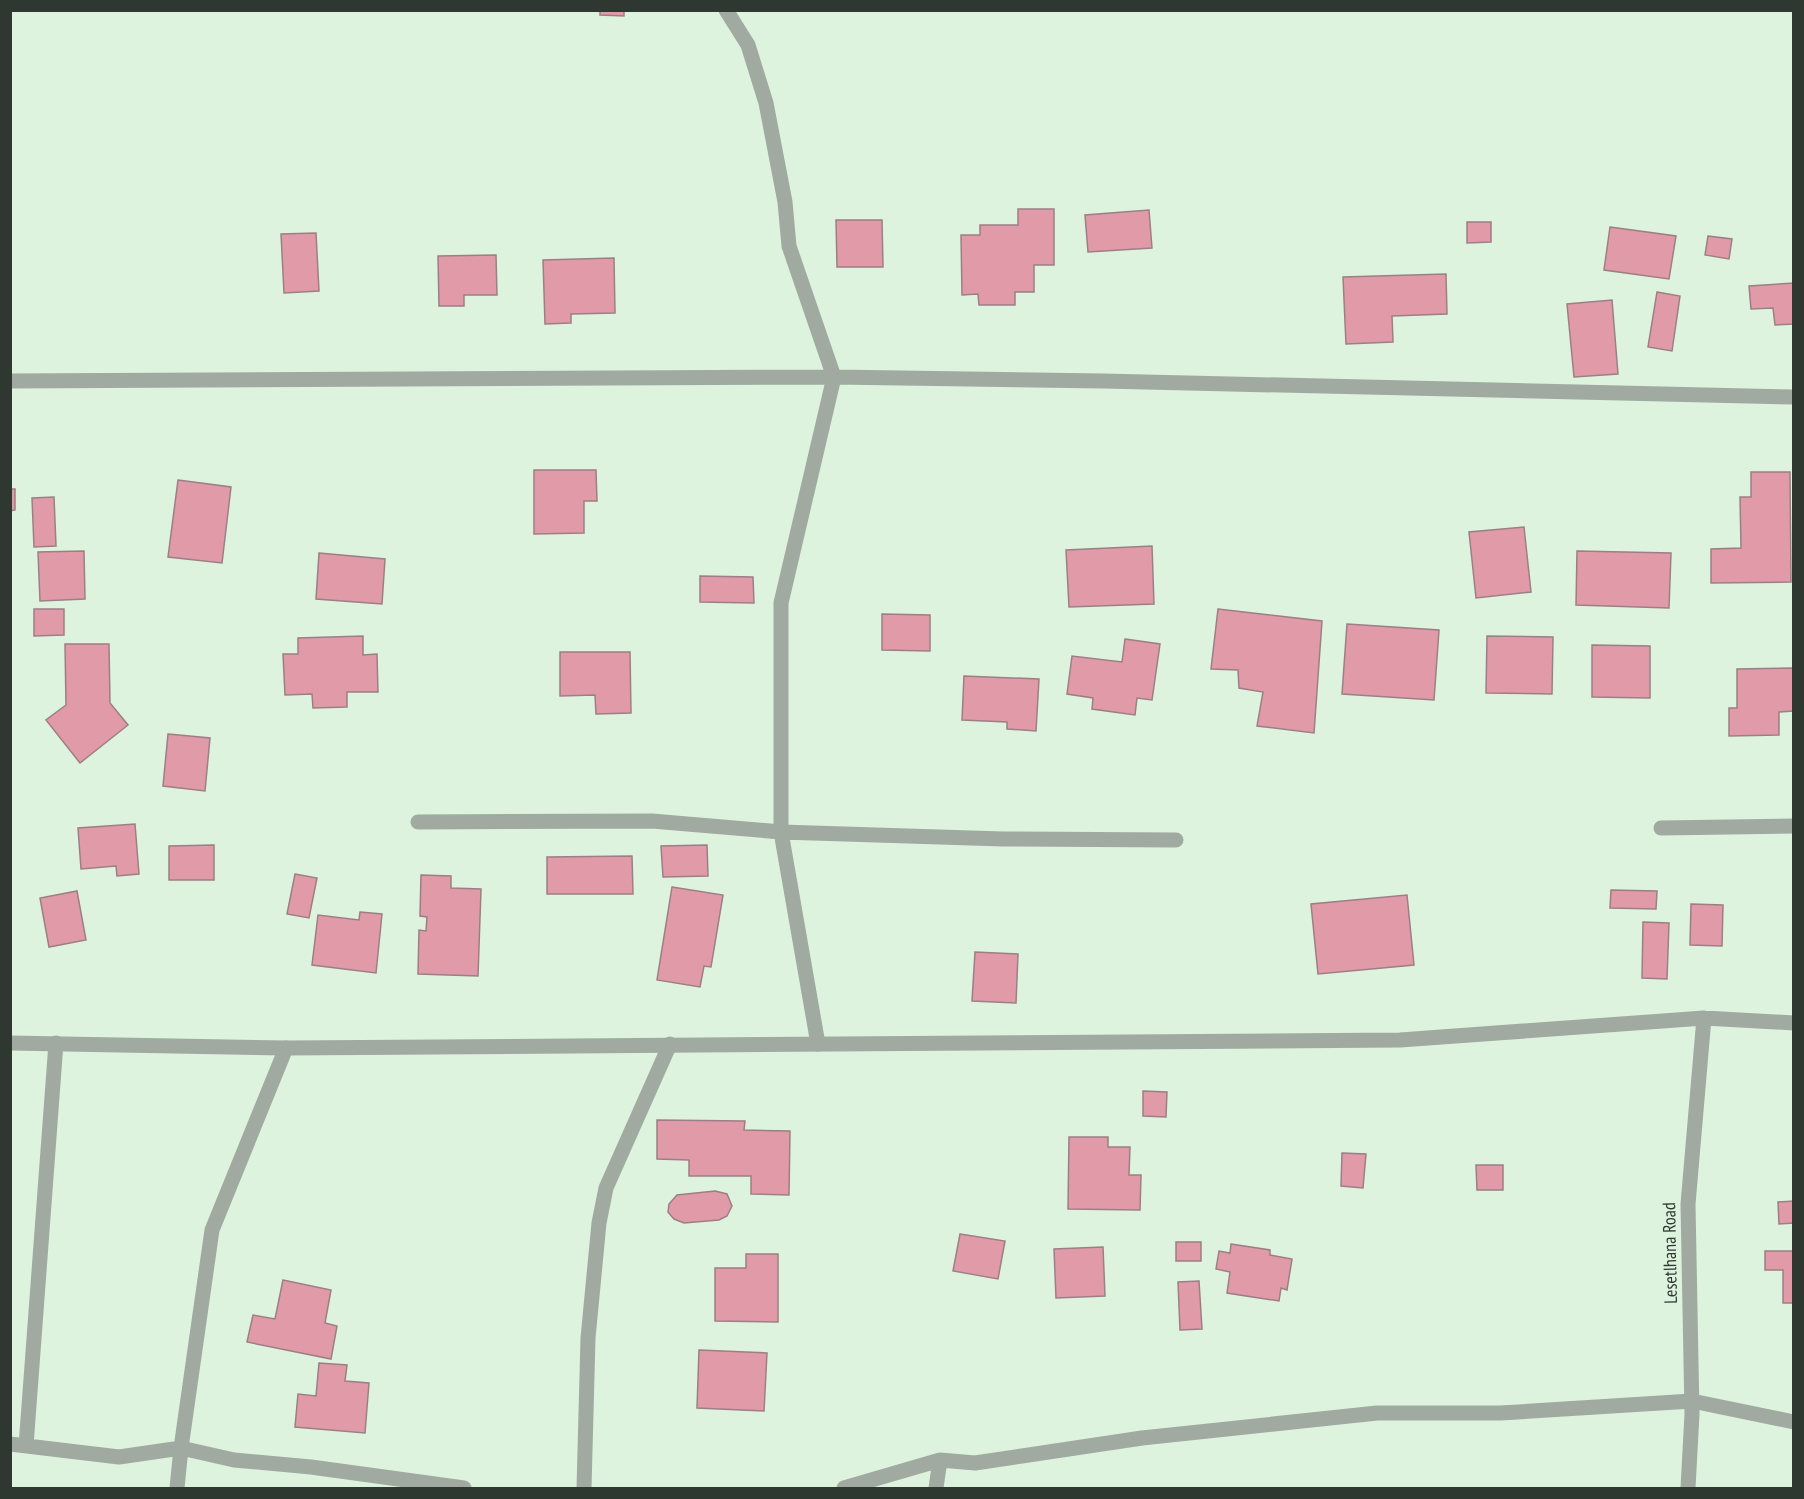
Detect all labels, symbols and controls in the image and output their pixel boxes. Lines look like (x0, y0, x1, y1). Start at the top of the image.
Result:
street label: Lesetlhana Road (1657, 1202, 1682, 1304)

